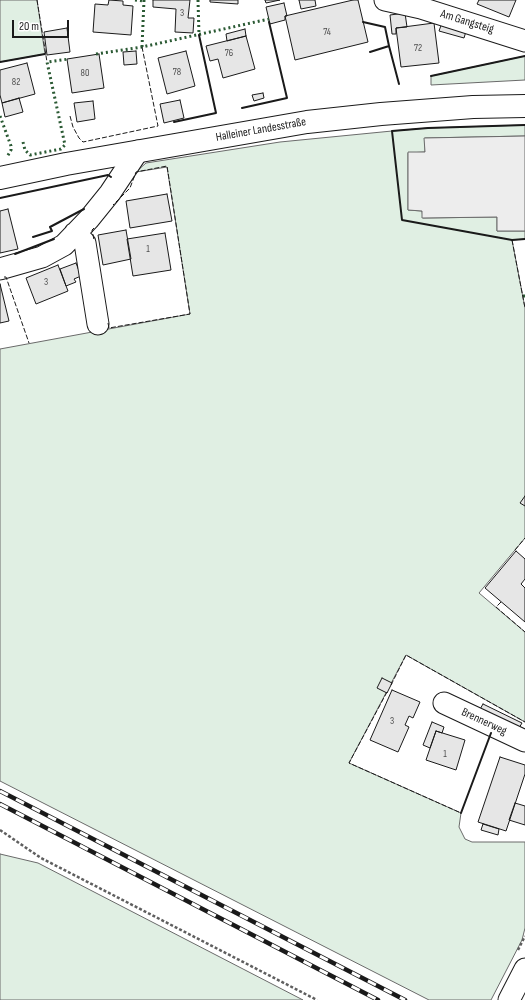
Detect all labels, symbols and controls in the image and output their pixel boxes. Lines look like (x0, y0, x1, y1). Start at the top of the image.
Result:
house number: 3 (180, 7, 184, 19)
street label: Am Gangsteig (439, 7, 495, 37)
scale bar (14, 12, 71, 38)
text: 20 m (19, 19, 39, 34)
house number: 74 (323, 26, 331, 38)
house number: 72 (414, 42, 422, 54)
house number: 76 (225, 47, 233, 59)
house number: 78 (173, 66, 181, 78)
house number: 80 (81, 67, 89, 79)
house number: 82 (12, 76, 20, 88)
street label: Halleiner Landesstraße (215, 115, 307, 145)
house number: 1 (146, 243, 150, 255)
house number: 3 (44, 276, 48, 288)
street label: Brennerweg (459, 705, 509, 739)
house number: 3 (390, 715, 394, 727)
house number: 1 (443, 748, 447, 760)

